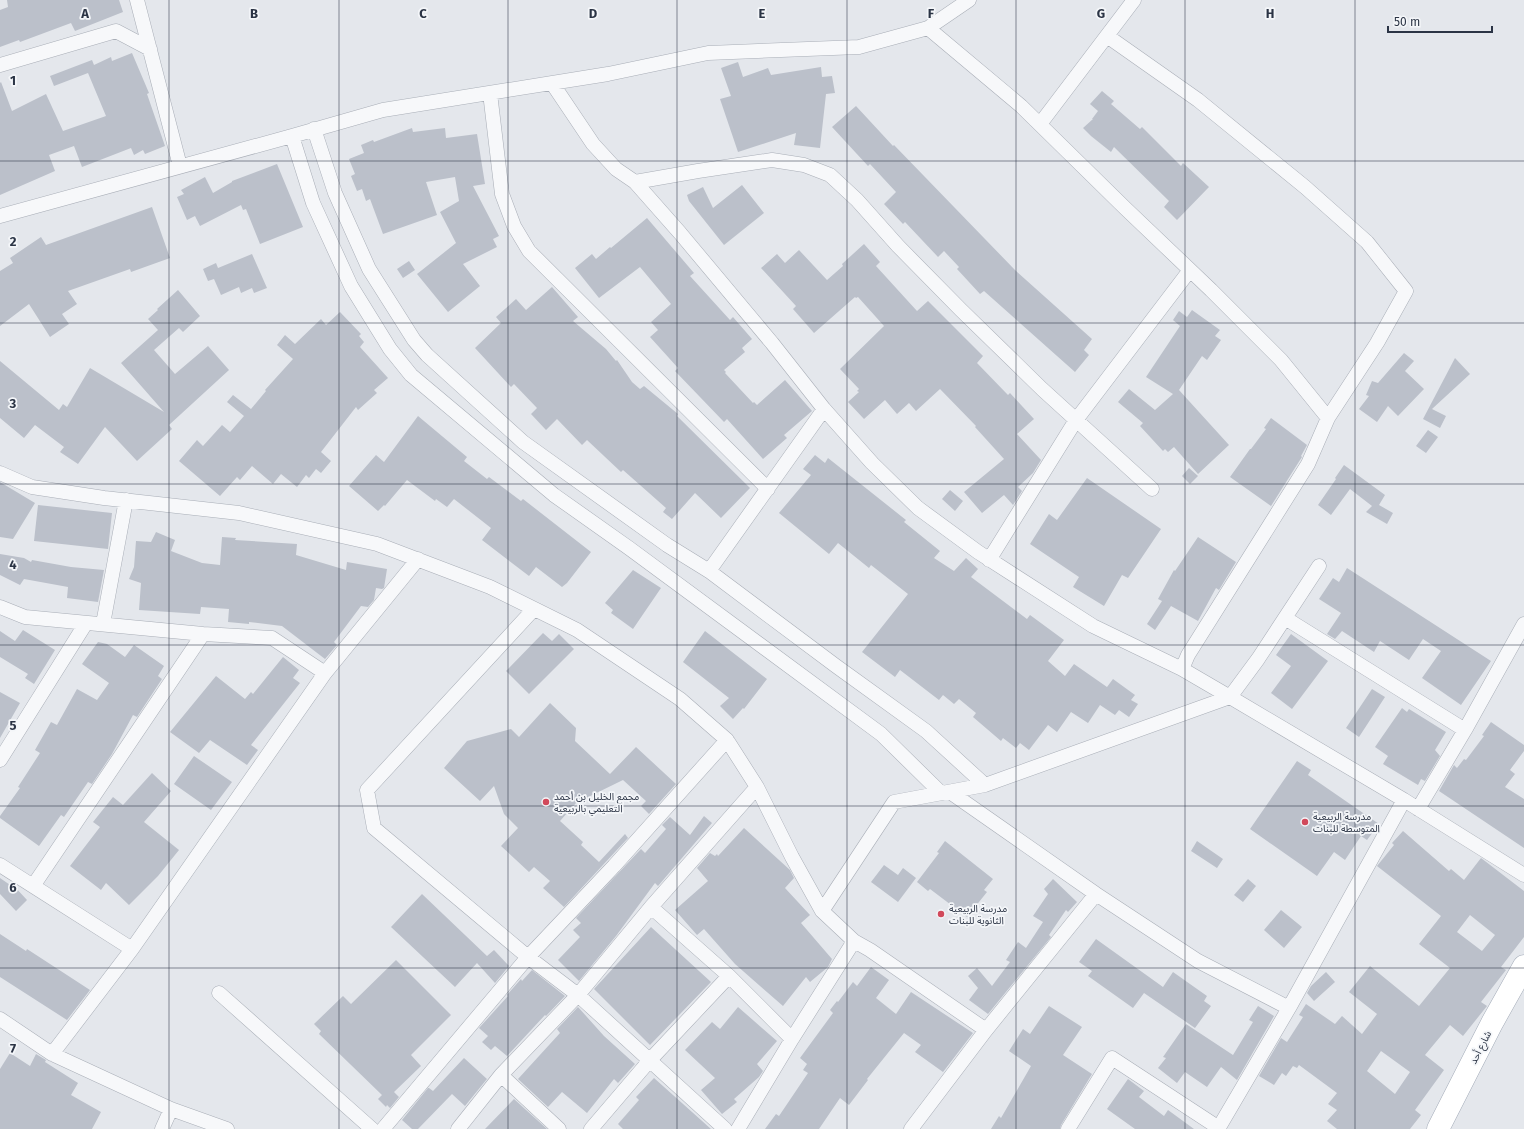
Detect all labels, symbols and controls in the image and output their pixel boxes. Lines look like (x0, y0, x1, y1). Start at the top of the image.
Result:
text: A (80, 6, 89, 21)
text: B (250, 6, 258, 21)
text: C (419, 6, 427, 21)
text: D (589, 6, 598, 21)
text: E (759, 6, 766, 21)
text: F (928, 6, 935, 21)
text: G (1097, 6, 1105, 21)
text: H (1266, 6, 1274, 21)
scale bar (1388, 8, 1492, 34)
text: 50 m (1394, 15, 1420, 29)
text: 1 (10, 73, 16, 88)
text: 2 (10, 234, 17, 249)
text: 3 (9, 396, 17, 411)
text: 4 (9, 557, 17, 572)
text: 5 (10, 718, 17, 733)
place label: مجمع الخليل بن أحمد التعليمي بالربيعية (554, 791, 639, 816)
marker: مجمع الخليل بن أحمد التعليمي بالربيعية (541, 797, 551, 807)
place label: مدرسة الربيعية المتوسطة للبنات (1313, 811, 1380, 835)
marker: مدرسة الربيعية المتوسطة للبنات (1300, 817, 1310, 827)
text: 6 (9, 880, 17, 895)
place label: مدرسة الربيعية الثانوية للبنات (949, 903, 1007, 927)
marker: مدرسة الربيعية الثانوية للبنات (936, 909, 946, 919)
street label: شارع أحد (1467, 1029, 1495, 1067)
text: 7 (10, 1041, 16, 1056)

